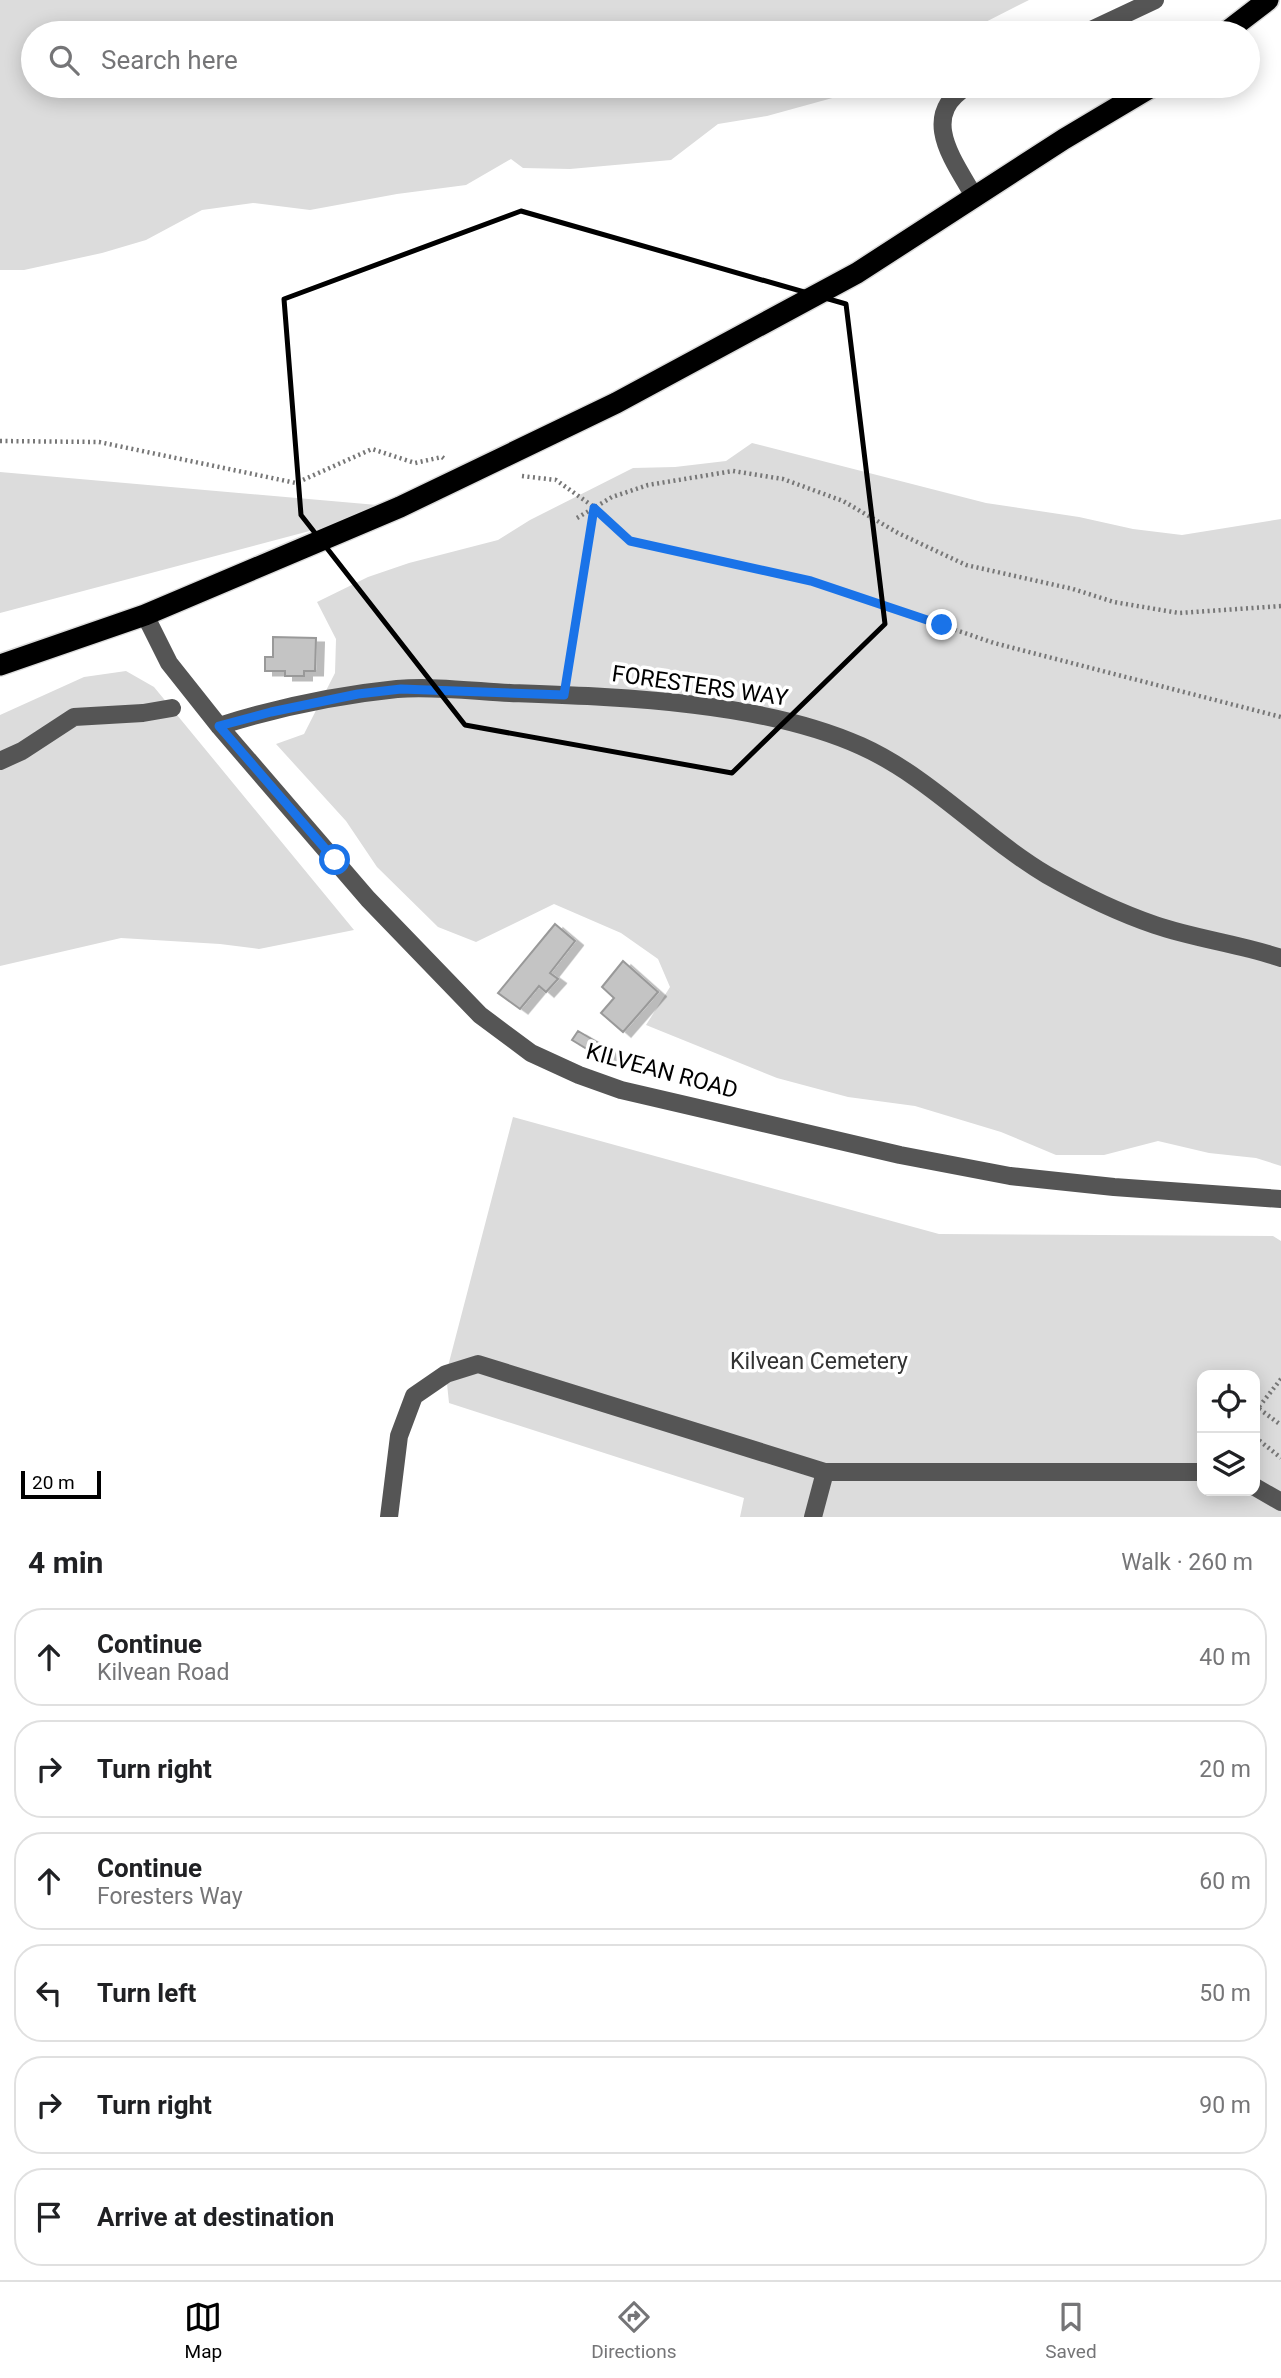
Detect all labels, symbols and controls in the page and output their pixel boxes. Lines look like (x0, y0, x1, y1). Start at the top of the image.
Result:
search box (21, 21, 1260, 98)
icon: search (45, 41, 83, 79)
text: Search here (101, 45, 238, 75)
route end (926, 609, 957, 640)
street label: FORESTERS WAY (610, 660, 790, 712)
route start (319, 844, 350, 875)
street label: KILVEAN ROAD (583, 1038, 741, 1104)
park label: Kilvean Cemetery (730, 1348, 908, 1375)
map controls (1197, 1370, 1260, 1496)
button: locate (1197, 1370, 1260, 1433)
button: layers (1197, 1433, 1260, 1496)
scale bar (21, 1468, 102, 1500)
text: 20 m (32, 1471, 75, 1494)
text: 4 min (28, 1545, 103, 1580)
text: Walk · 260 m (1121, 1549, 1253, 1576)
text: Continue (97, 1629, 202, 1659)
icon: ahead (30, 1638, 68, 1676)
text: 40 m (1199, 1644, 1251, 1671)
text: Kilvean Road (97, 1659, 230, 1686)
icon: right (30, 1750, 68, 1788)
text: Turn right (97, 1754, 212, 1784)
text: 20 m (1199, 1756, 1251, 1783)
text: Continue (97, 1853, 202, 1883)
icon: ahead (30, 1862, 68, 1900)
text: 60 m (1199, 1868, 1251, 1895)
text: Foresters Way (97, 1883, 243, 1910)
icon: left (30, 1974, 68, 2012)
text: Turn left (97, 1978, 196, 2008)
text: 50 m (1199, 1980, 1251, 2007)
icon: right (30, 2086, 68, 2124)
text: Turn right (97, 2090, 212, 2120)
text: 90 m (1199, 2092, 1251, 2119)
icon: arrive (30, 2198, 68, 2236)
text: Arrive at destination (97, 2202, 334, 2232)
tab: Map (184, 2298, 222, 2363)
tab: Directions (591, 2298, 676, 2363)
tab: Saved (1045, 2298, 1097, 2363)

